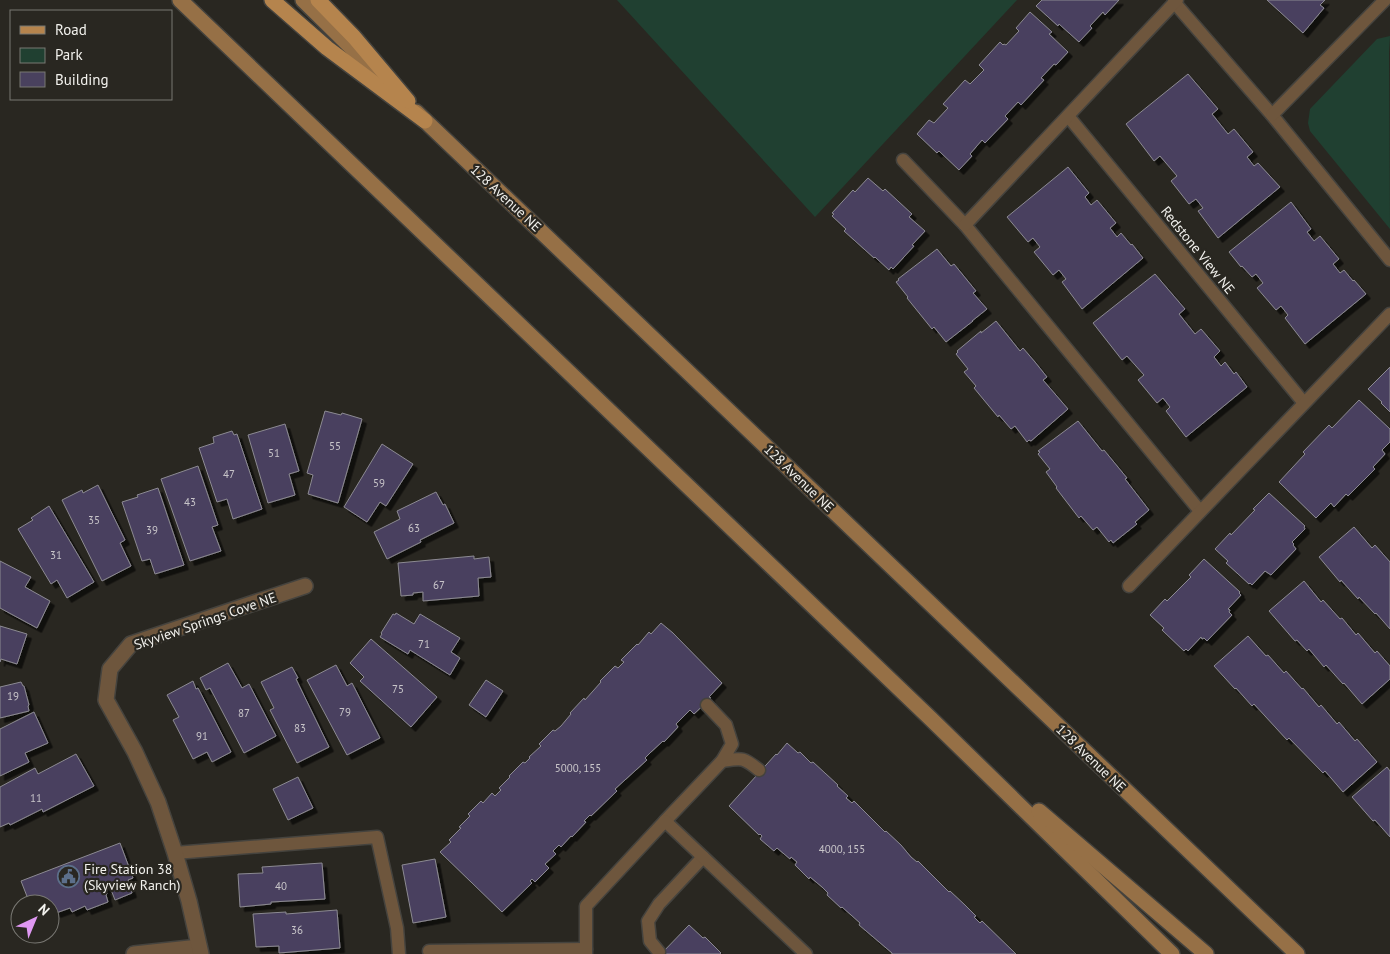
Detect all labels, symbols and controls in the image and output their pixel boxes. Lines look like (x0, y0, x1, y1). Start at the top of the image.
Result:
legend (10, 10, 172, 100)
text: Road (55, 20, 87, 39)
text: Park (55, 45, 83, 64)
text: Building (55, 70, 109, 89)
street label: 128 Avenue NE (467, 161, 545, 235)
street label: Redstone View NE (1157, 202, 1239, 298)
house number: 55 (329, 439, 341, 453)
street label: 128 Avenue NE (760, 440, 838, 516)
house number: 51 (268, 446, 280, 460)
house number: 47 (223, 467, 235, 481)
house number: 59 (373, 476, 385, 490)
house number: 43 (184, 495, 196, 509)
house number: 35 (88, 513, 100, 527)
house number: 63 (408, 521, 420, 535)
house number: 39 (146, 523, 158, 537)
house number: 31 (50, 548, 62, 562)
house number: 67 (433, 578, 445, 592)
street label: Skyview Springs Cove NE (131, 588, 279, 654)
house number: 71 (418, 637, 430, 651)
house number: 75 (392, 682, 404, 696)
house number: 19 (7, 689, 19, 703)
house number: 79 (339, 705, 351, 719)
house number: 87 (238, 706, 250, 720)
street label: 128 Avenue NE (1052, 720, 1130, 796)
house number: 83 (294, 721, 306, 735)
house number: 91 (196, 729, 208, 743)
house number: 5000, 155 (555, 761, 601, 775)
house number: 11 (30, 791, 42, 805)
house number: 4000, 155 (819, 842, 865, 856)
place label: Fire Station 38 (Skyview Ranch) (84, 860, 180, 894)
public building icon: Fire Station 38 (Skyview Ranch) (56, 865, 80, 889)
house number: 40 (275, 879, 287, 893)
north arrow (10, 894, 60, 944)
text: N (34, 900, 54, 919)
house number: 36 (291, 923, 303, 937)

